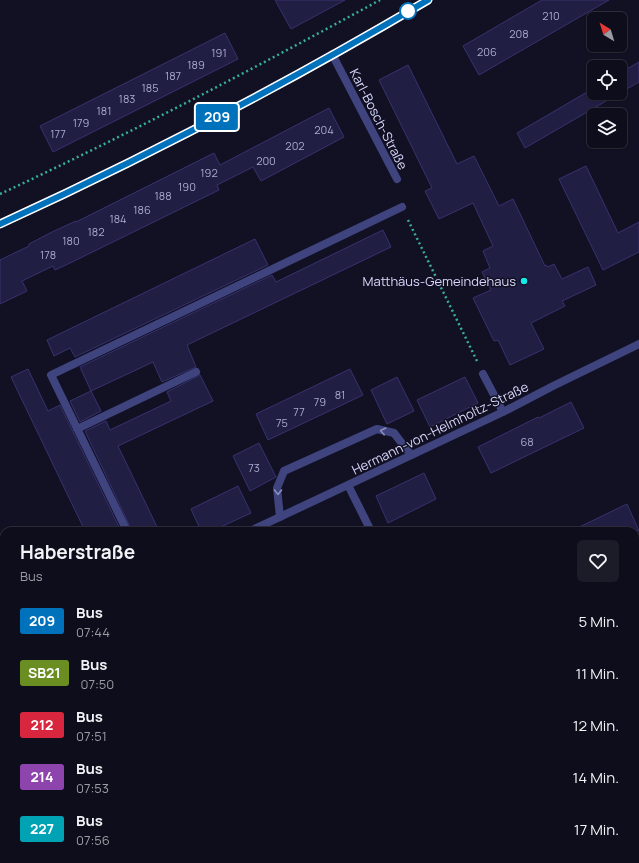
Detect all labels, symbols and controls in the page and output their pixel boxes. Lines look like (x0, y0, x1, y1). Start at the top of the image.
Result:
unlabelled marker (399, 2, 417, 20)
house number: 210 (542, 8, 560, 23)
north arrow (587, 12, 627, 52)
map controls (587, 12, 627, 148)
house number: 208 (509, 26, 529, 41)
house number: 206 (477, 44, 497, 59)
house number: 191 (211, 45, 227, 60)
house number: 189 (187, 57, 205, 72)
button: locate (587, 60, 627, 100)
street label: Karl-Bosch-Straße (346, 65, 412, 173)
house number: 187 (165, 68, 181, 83)
house number: 185 (141, 80, 159, 95)
house number: 183 (119, 91, 135, 106)
house number: 181 (97, 103, 111, 118)
line badge: 209 (194, 104, 240, 130)
text: 209 (204, 107, 230, 126)
button: layers (587, 108, 627, 148)
house number: 179 (73, 115, 89, 130)
house number: 204 (314, 122, 334, 137)
house number: 177 (50, 126, 66, 141)
house number: 202 (285, 138, 305, 153)
house number: 200 (256, 153, 276, 168)
house number: 192 (200, 165, 218, 180)
house number: 190 (178, 179, 196, 194)
house number: 188 (154, 188, 172, 203)
house number: 186 (133, 202, 151, 217)
house number: 184 (109, 211, 127, 226)
house number: 182 (88, 224, 104, 239)
house number: 180 (62, 233, 80, 248)
house number: 178 (40, 247, 56, 262)
place label: Matthäus-Gemeindehaus (363, 272, 516, 290)
marker: Matthäus-Gemeindehaus (519, 276, 529, 286)
street label: Hermann-von-Helmholtz-Straße (349, 377, 532, 479)
house number: 81 (335, 387, 345, 402)
house number: 79 (314, 394, 326, 409)
house number: 77 (293, 404, 305, 419)
house number: 75 (276, 415, 288, 430)
one-way arrow (380, 427, 386, 435)
house number: 68 (520, 434, 534, 449)
house number: 73 (248, 460, 260, 475)
one-way arrow (274, 489, 282, 495)
text: Haberstraße (20, 539, 135, 565)
button: heart (577, 540, 619, 582)
text: Bus (20, 567, 43, 585)
text: Bus (76, 602, 103, 623)
text: 209 (29, 611, 55, 630)
text: 5 Min. (579, 611, 619, 632)
text: 07:44 (76, 623, 110, 641)
text: Bus (81, 654, 108, 675)
text: SB21 (28, 663, 61, 682)
text: 11 Min. (575, 663, 619, 684)
text: 07:50 (81, 675, 114, 693)
text: Bus (76, 706, 103, 727)
text: 212 (31, 715, 53, 734)
text: 12 Min. (573, 715, 619, 736)
text: 07:51 (76, 727, 107, 745)
text: Bus (76, 758, 103, 779)
text: 214 (31, 767, 54, 786)
text: 14 Min. (572, 767, 619, 788)
text: 07:53 (76, 779, 109, 797)
text: Bus (76, 810, 103, 831)
text: 227 (30, 819, 54, 838)
text: 17 Min. (574, 819, 619, 840)
text: 07:56 (76, 831, 110, 849)

